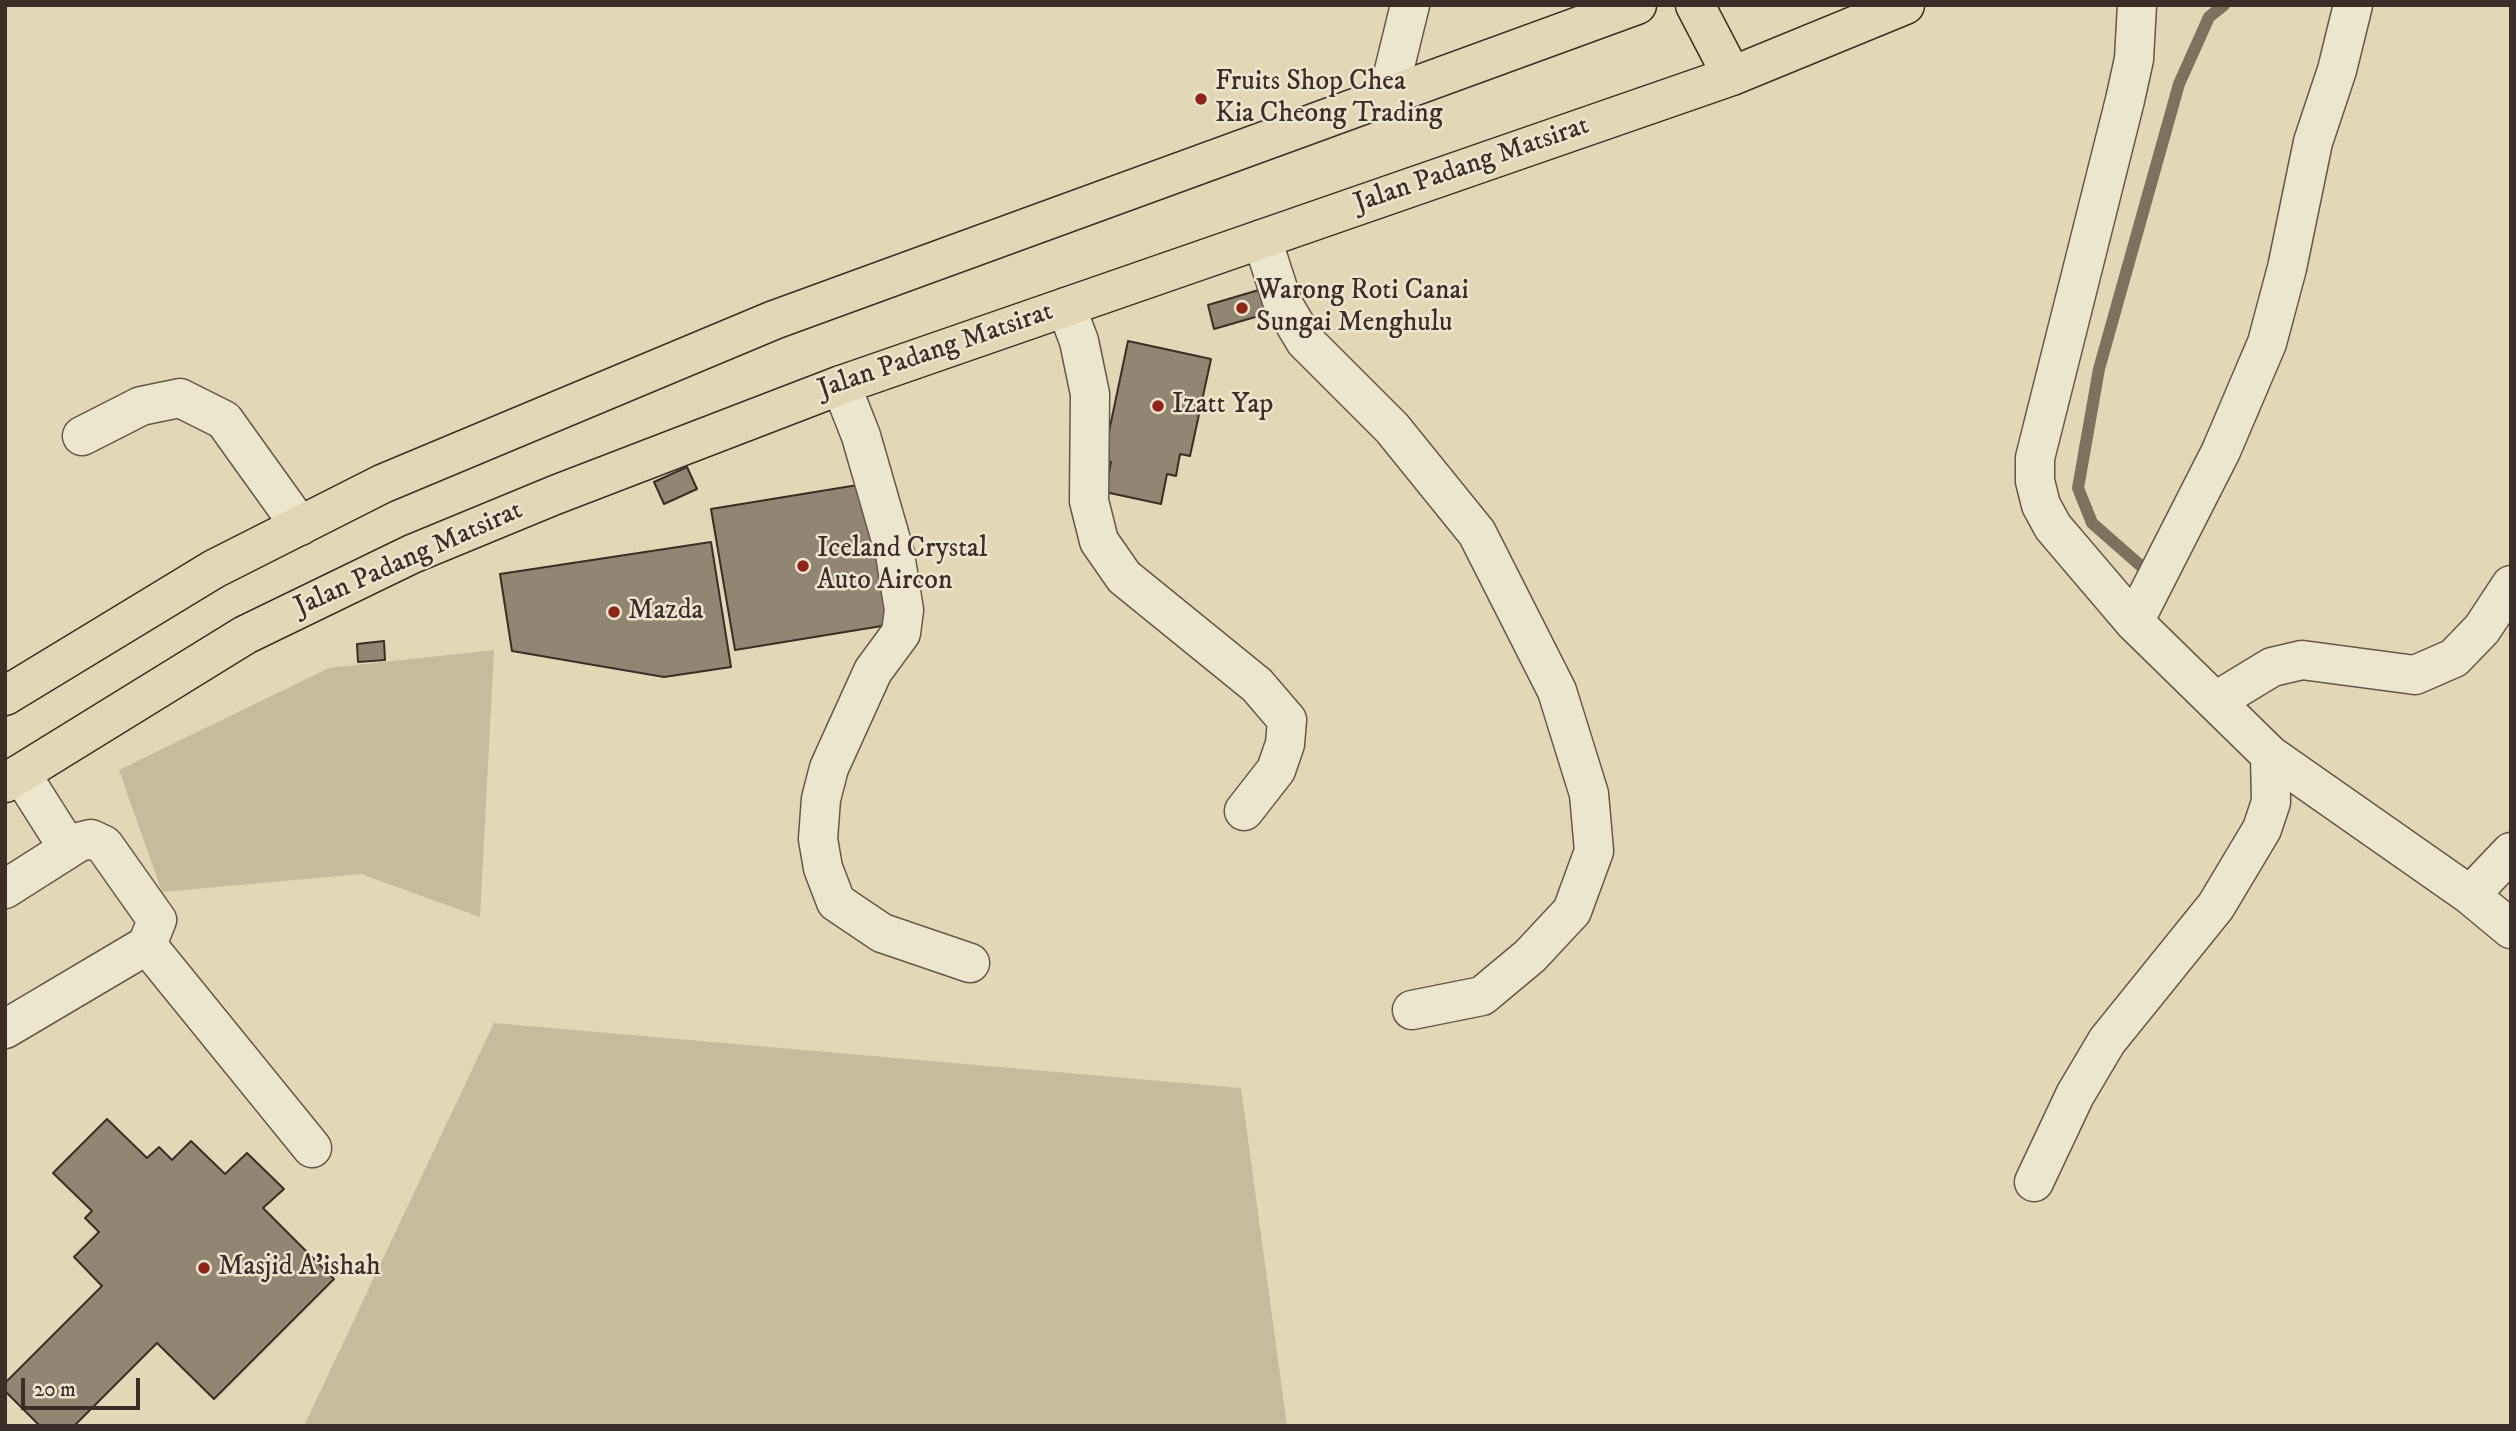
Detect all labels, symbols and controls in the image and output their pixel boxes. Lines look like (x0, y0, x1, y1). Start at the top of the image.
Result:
place label: Fruits Shop Chea Kia Cheong Trading (1215, 66, 1443, 132)
marker: Fruits Shop Chea Kia Cheong Trading (1193, 91, 1209, 107)
street label: Jalan Padang Matsirat (1350, 110, 1594, 222)
place label: Warong Roti Canai Sungai Menghulu (1256, 275, 1469, 341)
street label: Jalan Padang Matsirat (814, 296, 1058, 408)
marker: Warong Roti Canai Sungai Menghulu (1234, 300, 1250, 316)
place label: Izatt Yap (1172, 389, 1273, 423)
marker: Izatt Yap (1150, 398, 1166, 414)
street label: Jalan Padang Matsirat (290, 495, 528, 625)
place label: Iceland Crystal Auto Aircon (817, 533, 987, 599)
marker: Iceland Crystal Auto Aircon (795, 558, 811, 574)
place label: Mazda (628, 595, 703, 629)
marker: Mazda (606, 604, 622, 620)
place label: Masjid A'ishah (218, 1251, 381, 1285)
marker: Masjid A'ishah (196, 1260, 212, 1276)
scale bar (24, 1364, 144, 1408)
text: 20 m (34, 1377, 76, 1403)

